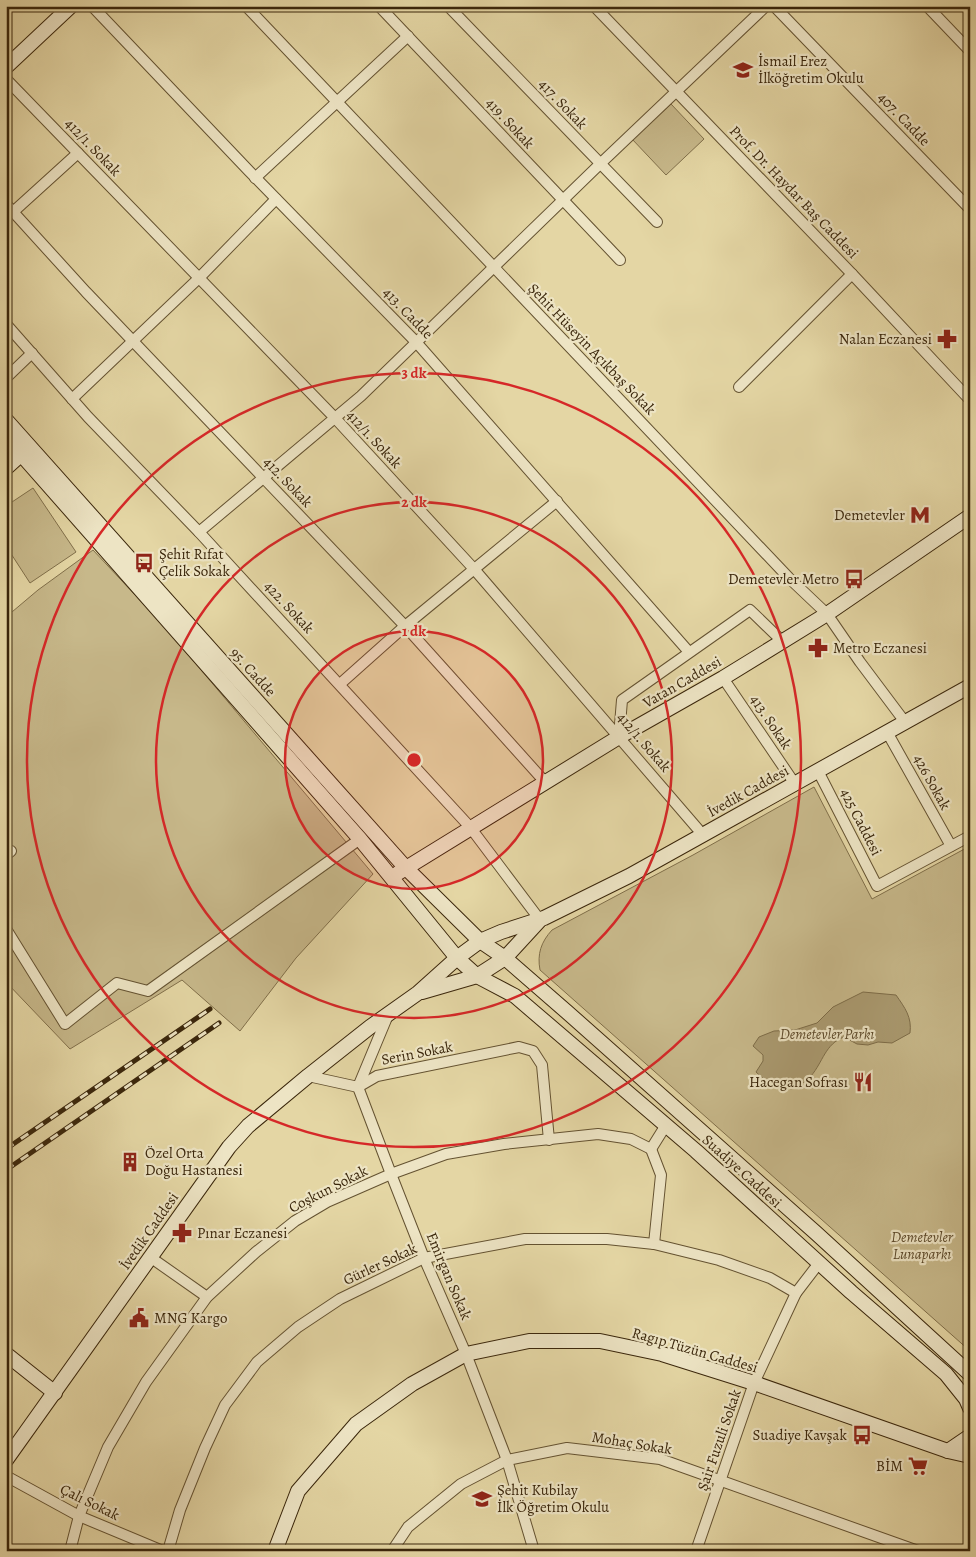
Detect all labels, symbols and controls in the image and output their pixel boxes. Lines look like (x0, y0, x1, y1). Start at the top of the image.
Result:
place label: İsmail Erez İlköğretim Okulu (758, 51, 865, 88)
school or university icon: İsmail Erez İlköğretim Okulu (732, 59, 754, 81)
street label: 417. Sokak (534, 75, 592, 134)
street label: 407. Cadde (873, 88, 935, 150)
street label: 419. Sokak (481, 93, 539, 153)
street label: 412/1. Sokak (60, 114, 126, 181)
street label: Prof. Dr. Haydar Baş Caddesi (725, 121, 863, 263)
street label: Şehit Hüseyin Açıkbaş Sokak (524, 279, 661, 420)
street label: 413. Cadde (378, 283, 438, 343)
pharmacy icon: Nalan Eczanesi (936, 328, 958, 350)
place label: Nalan Eczanesi (839, 329, 932, 349)
text: 3 dk (402, 363, 427, 383)
street label: 412/1. Sokak (342, 405, 407, 473)
street label: 412. Sokak (259, 452, 317, 512)
text: 2 dk (401, 492, 427, 512)
metro station icon: Demetevler (909, 504, 931, 526)
place label: Demetevler (834, 505, 905, 525)
place label: Şehit Rıfat Çelik Sokak (159, 544, 230, 581)
bus stop icon: Şehit Rıfat Çelik Sokak (133, 552, 155, 574)
bus stop icon: Demetevler Metro (843, 568, 865, 590)
place label: Demetevler Metro (728, 569, 839, 589)
street label: 422. Sokak (260, 576, 319, 638)
text: 1 dk (402, 621, 426, 641)
pharmacy icon: Metro Eczanesi (807, 637, 829, 659)
place label: Metro Eczanesi (833, 638, 927, 658)
street label: 95. Cadde (226, 643, 281, 701)
street label: Vatan Caddesi (638, 651, 725, 713)
street label: 413. Sokak (745, 691, 797, 754)
street label: 412/1. Sokak (612, 708, 676, 777)
centre of rings (405, 751, 423, 769)
street label: 426 Sokak (909, 751, 956, 814)
street label: İvedik Caddesi (704, 760, 792, 822)
street label: 425 Caddesi (836, 785, 886, 859)
park label: Demetevler Parkı (780, 1024, 874, 1044)
street label: Serin Sokak (380, 1036, 455, 1070)
restaurant icon: Hacegan Sofrası (852, 1071, 874, 1093)
place label: Hacegan Sofrası (749, 1072, 848, 1092)
street label: Suadiye Caddesi (698, 1130, 786, 1212)
place label: Özel Orta Doğu Hastanesi (145, 1143, 243, 1180)
building icon: Özel Orta Doğu Hastanesi (119, 1151, 141, 1173)
street label: Coşkun Sokak (285, 1160, 371, 1217)
street label: İvedik Caddesi (115, 1188, 183, 1274)
pharmacy icon: Pınar Eczanesi (171, 1222, 193, 1244)
place label: Pınar Eczanesi (197, 1223, 287, 1243)
park label: Demetevler Lunaparkı (891, 1227, 954, 1264)
street label: Emirgan Sokak (422, 1229, 477, 1323)
street label: Gürler Sokak (340, 1238, 421, 1290)
public building icon: MNG Kargo (128, 1307, 150, 1329)
place label: MNG Kargo (154, 1308, 227, 1328)
street label: Ragıp Tüzün Caddesi (630, 1322, 760, 1378)
street label: Şair Fuzuli Sokak (692, 1386, 746, 1493)
bus stop icon: Suadiye Kavşak (851, 1424, 873, 1446)
place label: Suadiye Kavşak (752, 1425, 848, 1445)
street label: Mohaç Sokak (590, 1427, 674, 1459)
supermarket icon: BİM (907, 1455, 929, 1477)
place label: BİM (876, 1456, 903, 1476)
street label: Çalı Sokak (57, 1479, 124, 1525)
place label: Şehit Kubilay İlk Öğretim Okulu (497, 1480, 610, 1517)
school or university icon: Şehit Kubilay İlk Öğretim Okulu (471, 1488, 493, 1510)

